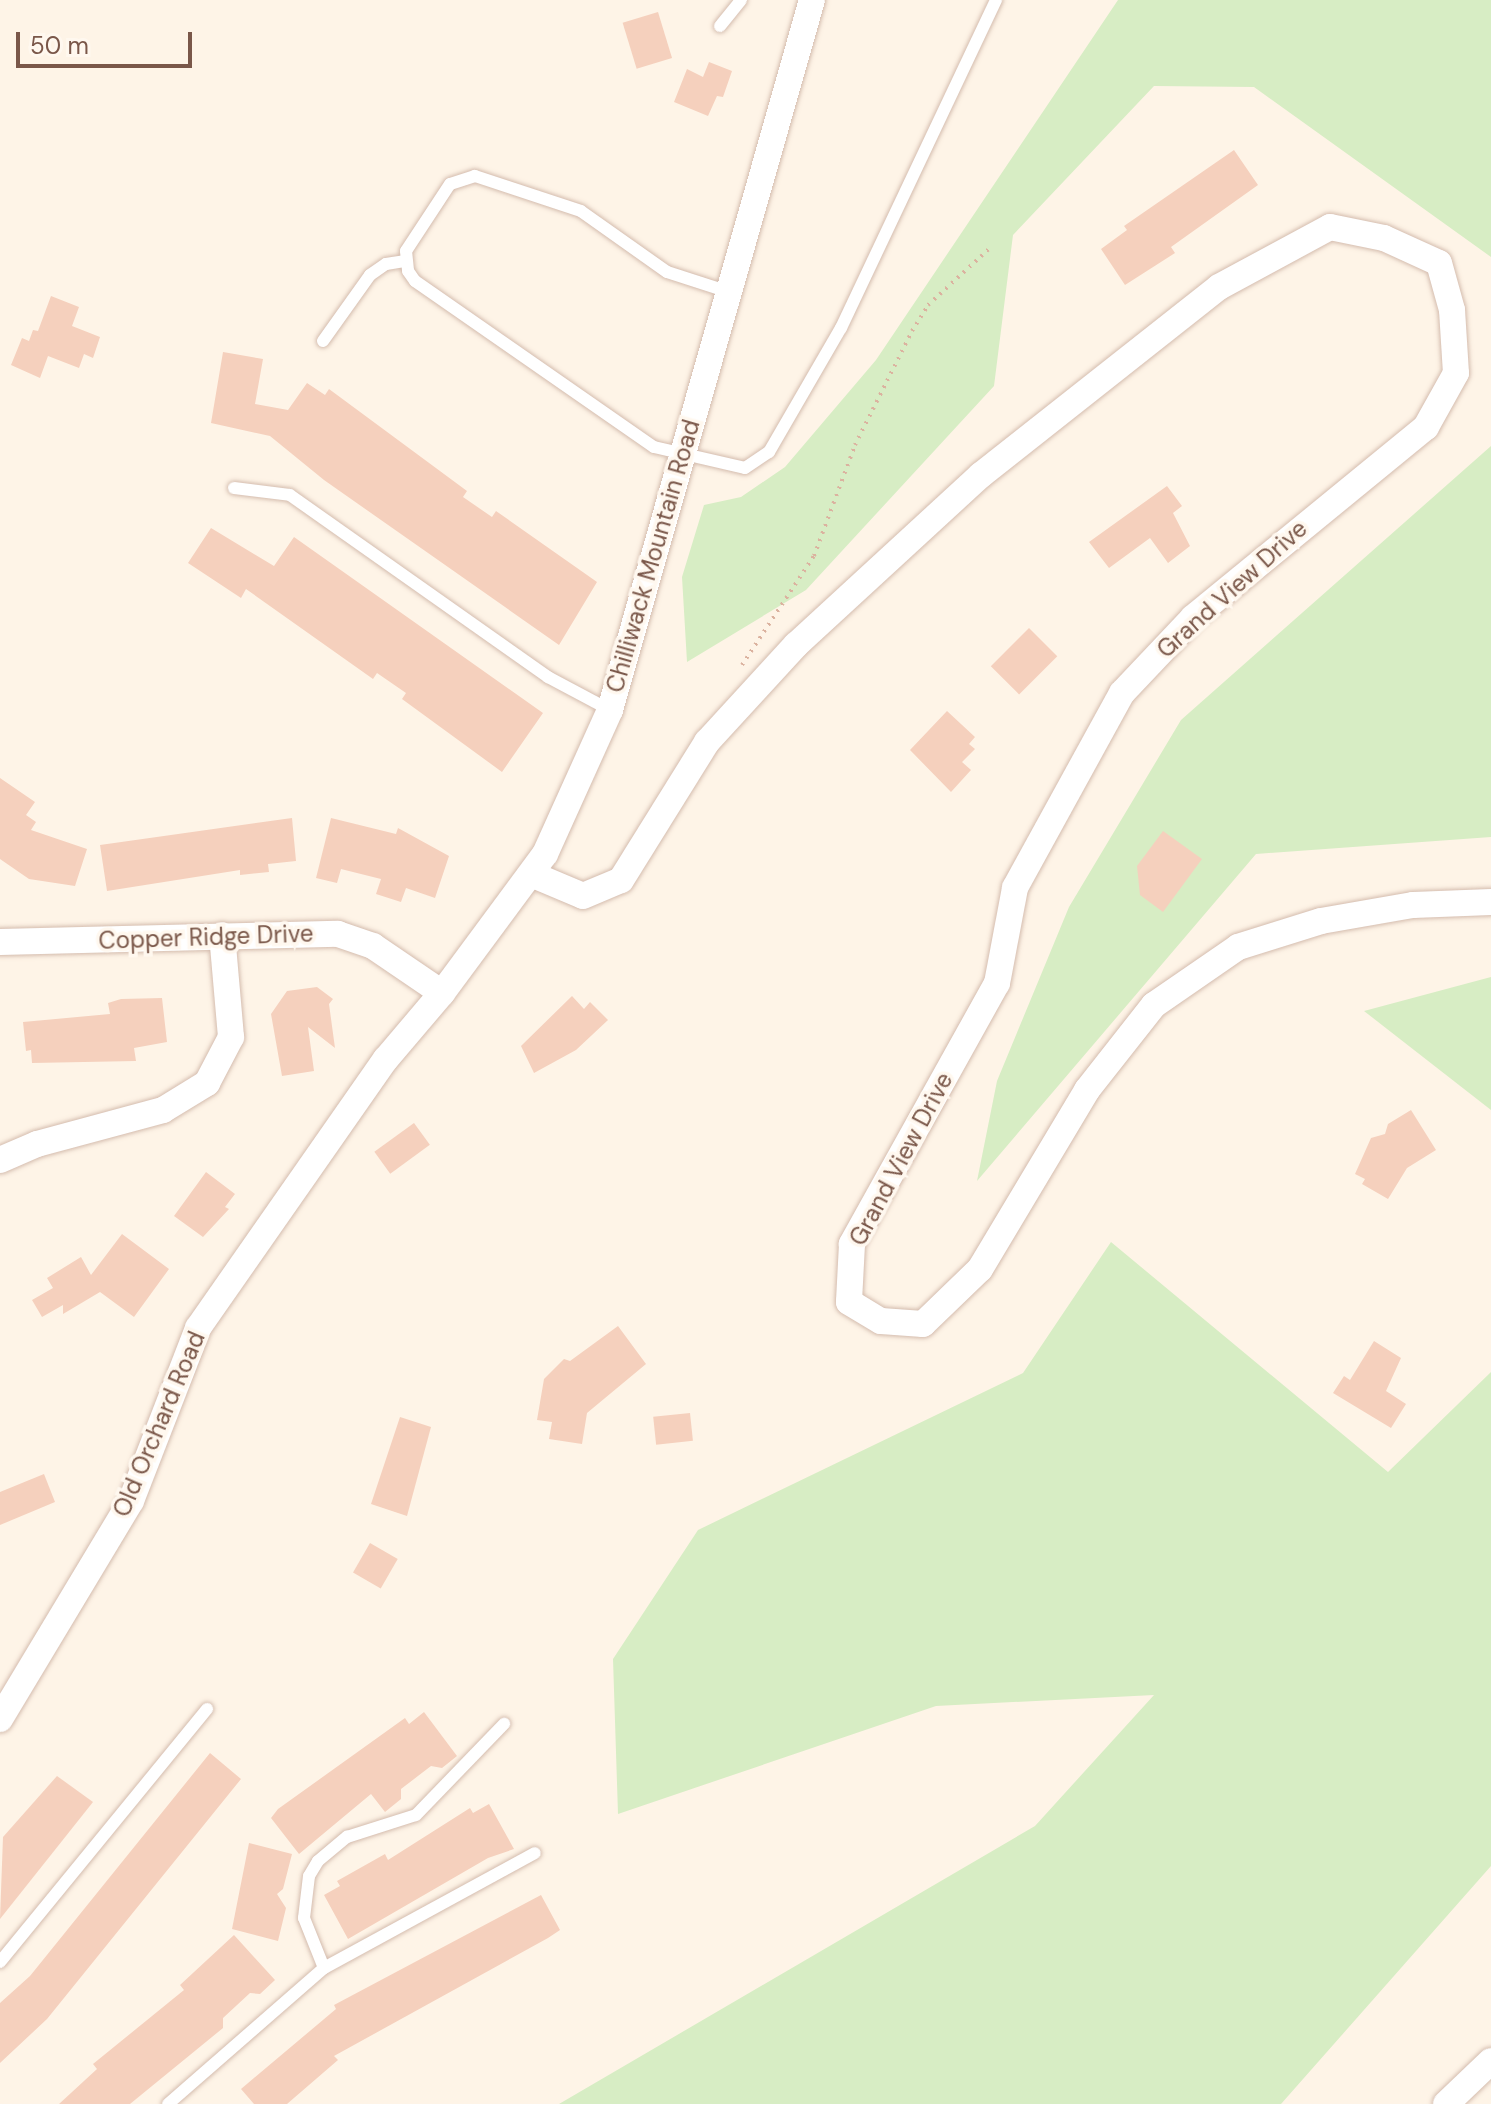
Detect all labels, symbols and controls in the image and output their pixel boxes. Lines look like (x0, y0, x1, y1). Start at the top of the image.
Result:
scale bar (20, 16, 196, 66)
text: 50 m (30, 30, 89, 61)
street label: Chilliwack Mountain Road (600, 416, 706, 696)
street label: Grand View Drive (1151, 514, 1313, 664)
street label: Copper Ridge Drive (98, 919, 314, 955)
street label: Grand View Drive (843, 1068, 959, 1250)
street label: Old Orchard Road (107, 1327, 211, 1521)

